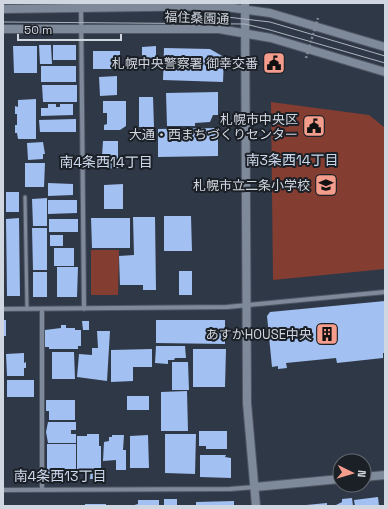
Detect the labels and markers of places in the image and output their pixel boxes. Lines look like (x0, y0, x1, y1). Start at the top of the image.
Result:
public building icon: 札幌中央警察署 御幸交番 (261, 50, 287, 76)
place label: 札幌中央警察署 御幸交番 (112, 55, 258, 72)
place label: 札幌市中央区 大通・西まちづくりセンター (129, 111, 298, 143)
public building icon: 札幌市中央区 大通・西まちづくりセンター (301, 113, 327, 139)
school or university icon: 札幌市立二条小学校 (313, 172, 339, 198)
place label: 札幌市立二条小学校 (193, 177, 310, 194)
building icon: あすかHOUSE中央 (314, 321, 340, 347)
place label: あすかHOUSE中央 (206, 326, 312, 343)

